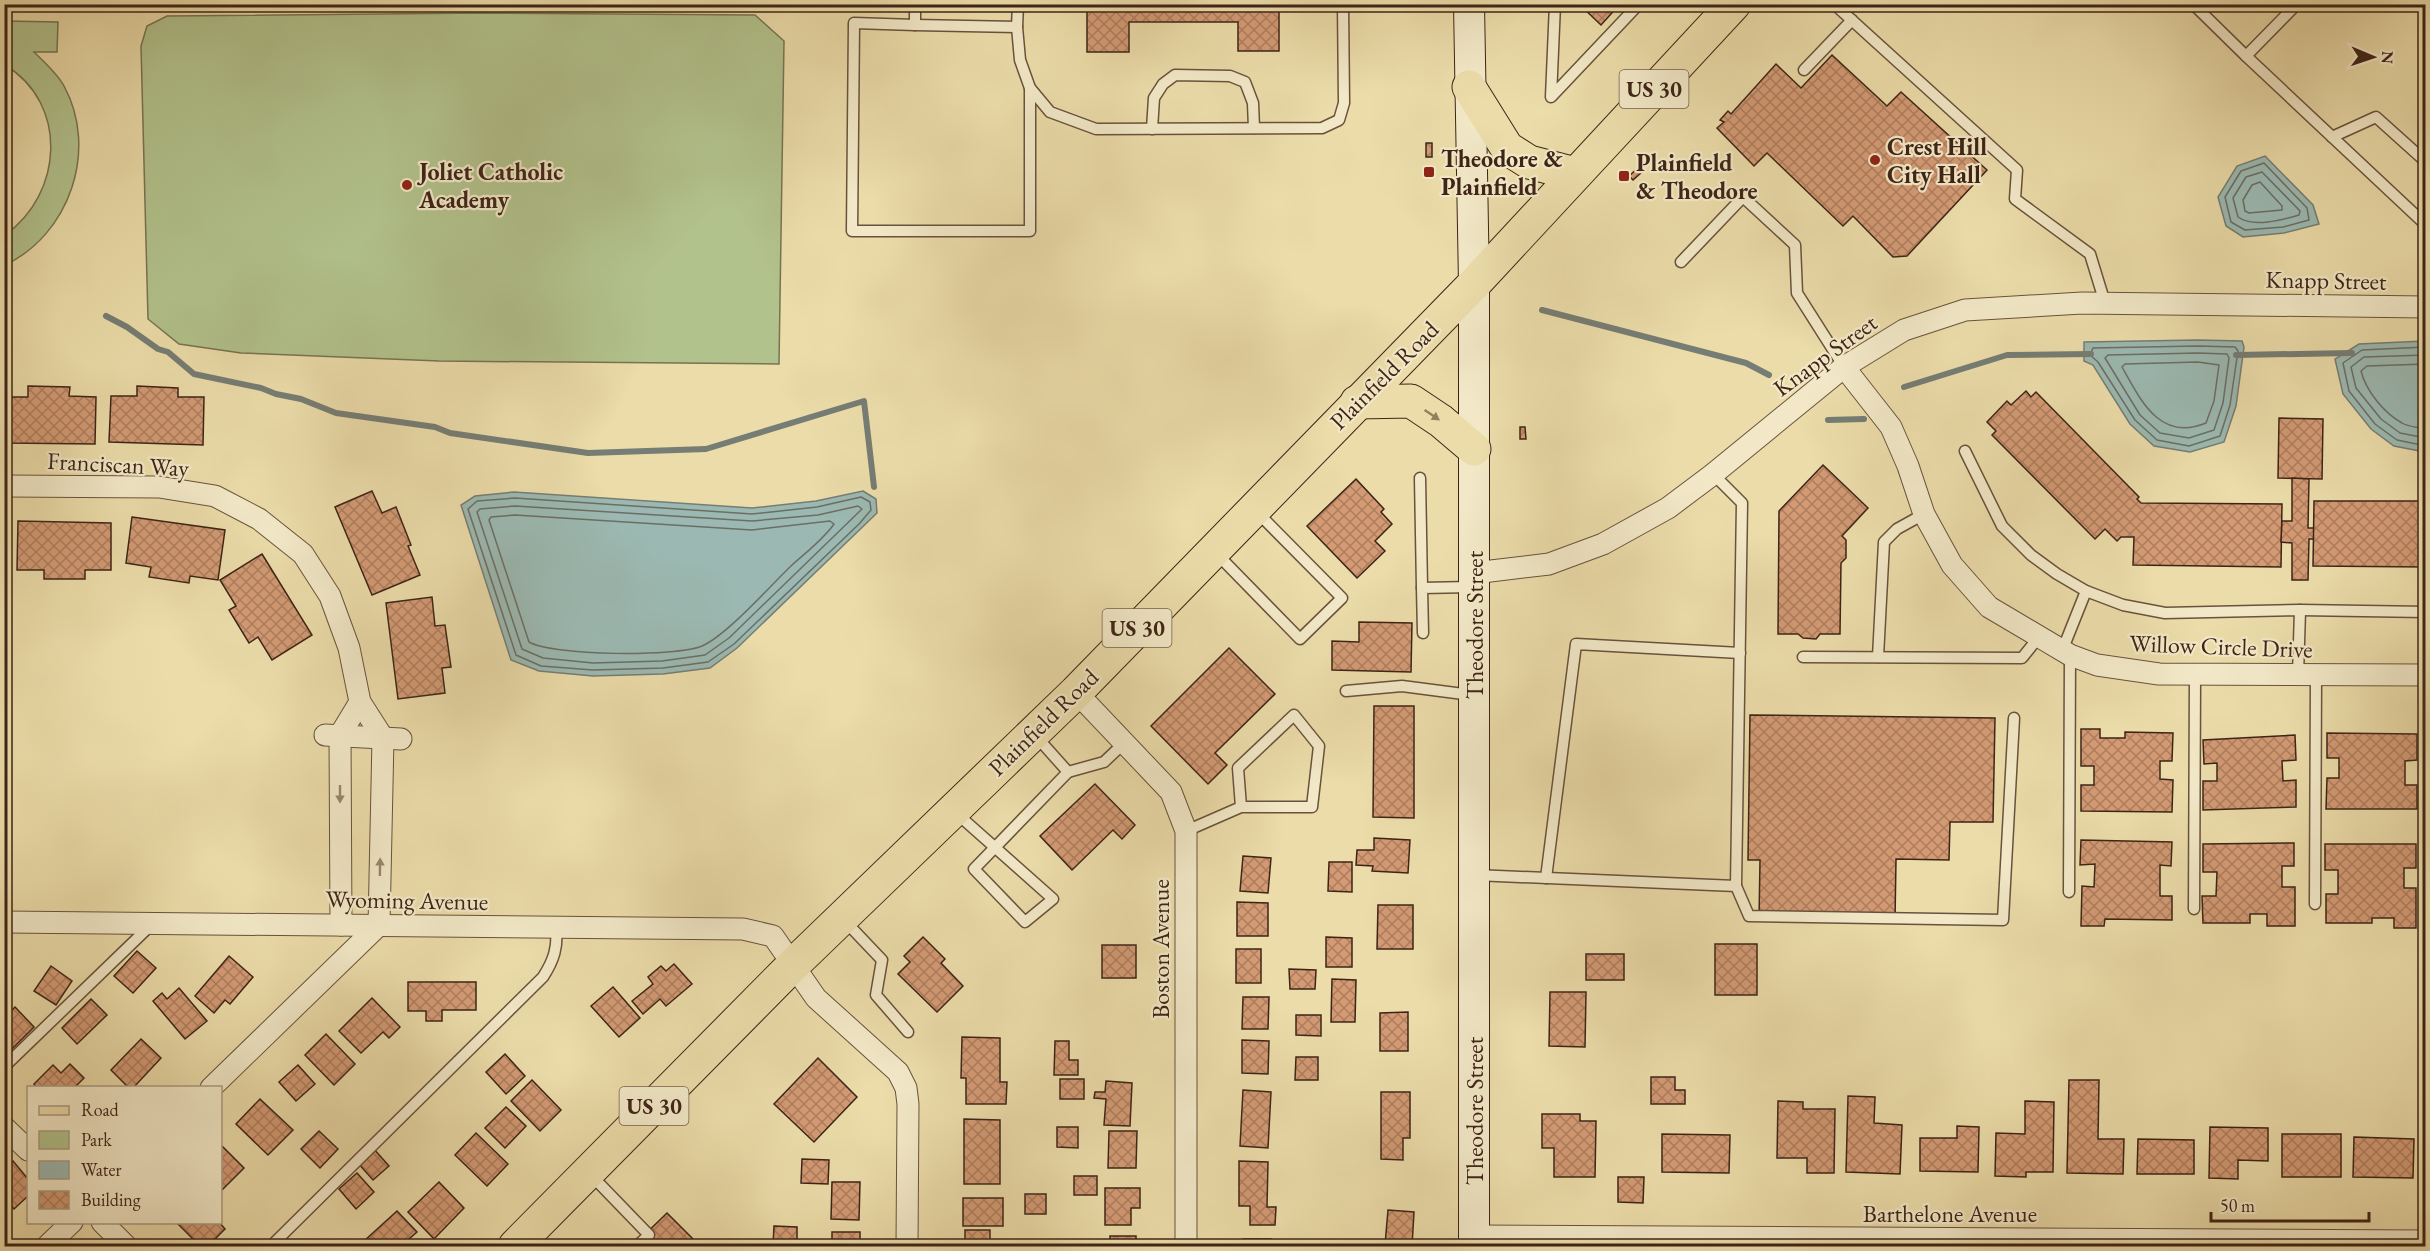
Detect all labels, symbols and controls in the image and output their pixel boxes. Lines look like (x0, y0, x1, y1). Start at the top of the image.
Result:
north arrow (2343, 27, 2403, 87)
text: N (2377, 51, 2398, 64)
road number: US 30 (1620, 70, 1688, 108)
place label: Crest Hill City Hall (1887, 131, 1987, 191)
place label: Theodore & Plainfield (1441, 143, 1563, 202)
place label: Plainfield & Theodore (1636, 147, 1758, 206)
marker: Crest Hill City Hall (1868, 153, 1882, 167)
place label: Joliet Catholic Academy (417, 156, 563, 216)
marker: Theodore & Plainfield (1422, 165, 1436, 179)
marker: Plainfield & Theodore (1617, 169, 1631, 183)
marker: Joliet Catholic Academy (400, 178, 414, 192)
street label: Knapp Street (2265, 263, 2387, 297)
street label: Knapp Street (1767, 307, 1883, 403)
street label: Plainfield Road (1323, 313, 1446, 436)
one-way arrow (1424, 409, 1440, 420)
street label: Franciscan Way (46, 445, 190, 483)
street label: Theodore Street (1459, 550, 1490, 699)
road number: US 30 (1102, 609, 1172, 647)
street label: Willow Circle Drive (2129, 627, 2313, 665)
street label: Plainfield Road (981, 661, 1105, 782)
one-way arrow (335, 784, 345, 803)
one-way arrow (375, 857, 385, 876)
street label: Boston Avenue (1145, 879, 1176, 1019)
street label: Wyoming Avenue (325, 883, 489, 917)
street label: Theodore Street (1459, 1036, 1490, 1185)
legend (27, 1086, 222, 1224)
road number: US 30 (620, 1087, 688, 1125)
text: Road (81, 1098, 120, 1121)
text: Park (81, 1128, 112, 1151)
text: Water (81, 1158, 122, 1181)
scale bar (2211, 1185, 2368, 1223)
text: Building (81, 1188, 141, 1211)
text: 50 m (2220, 1194, 2255, 1217)
street label: Barthelone Avenue (1863, 1198, 2037, 1229)

